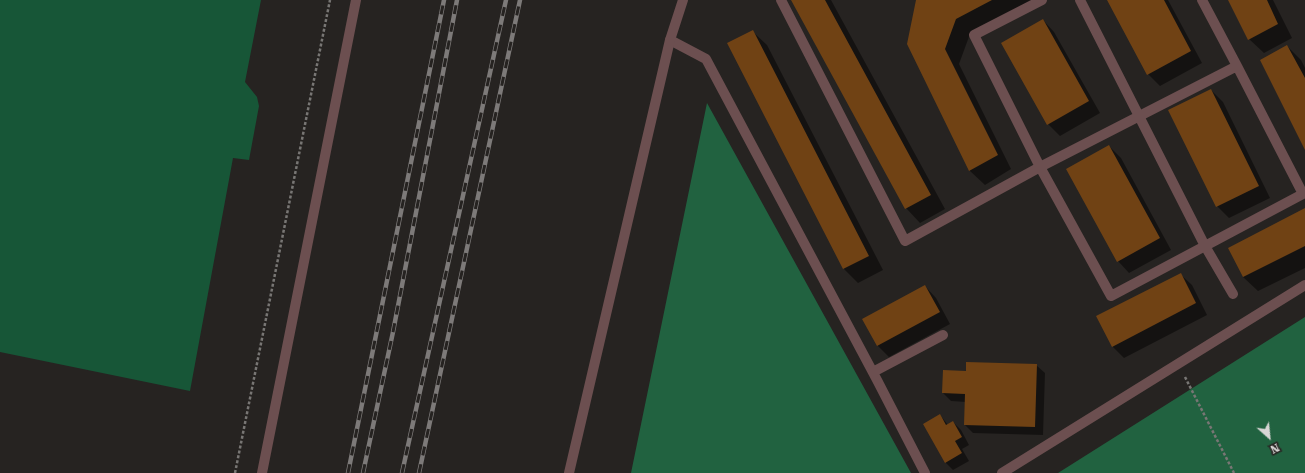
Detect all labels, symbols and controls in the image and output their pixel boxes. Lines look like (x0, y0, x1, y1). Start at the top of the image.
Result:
north arrow (1249, 417, 1289, 457)
text: N (1268, 440, 1281, 456)

